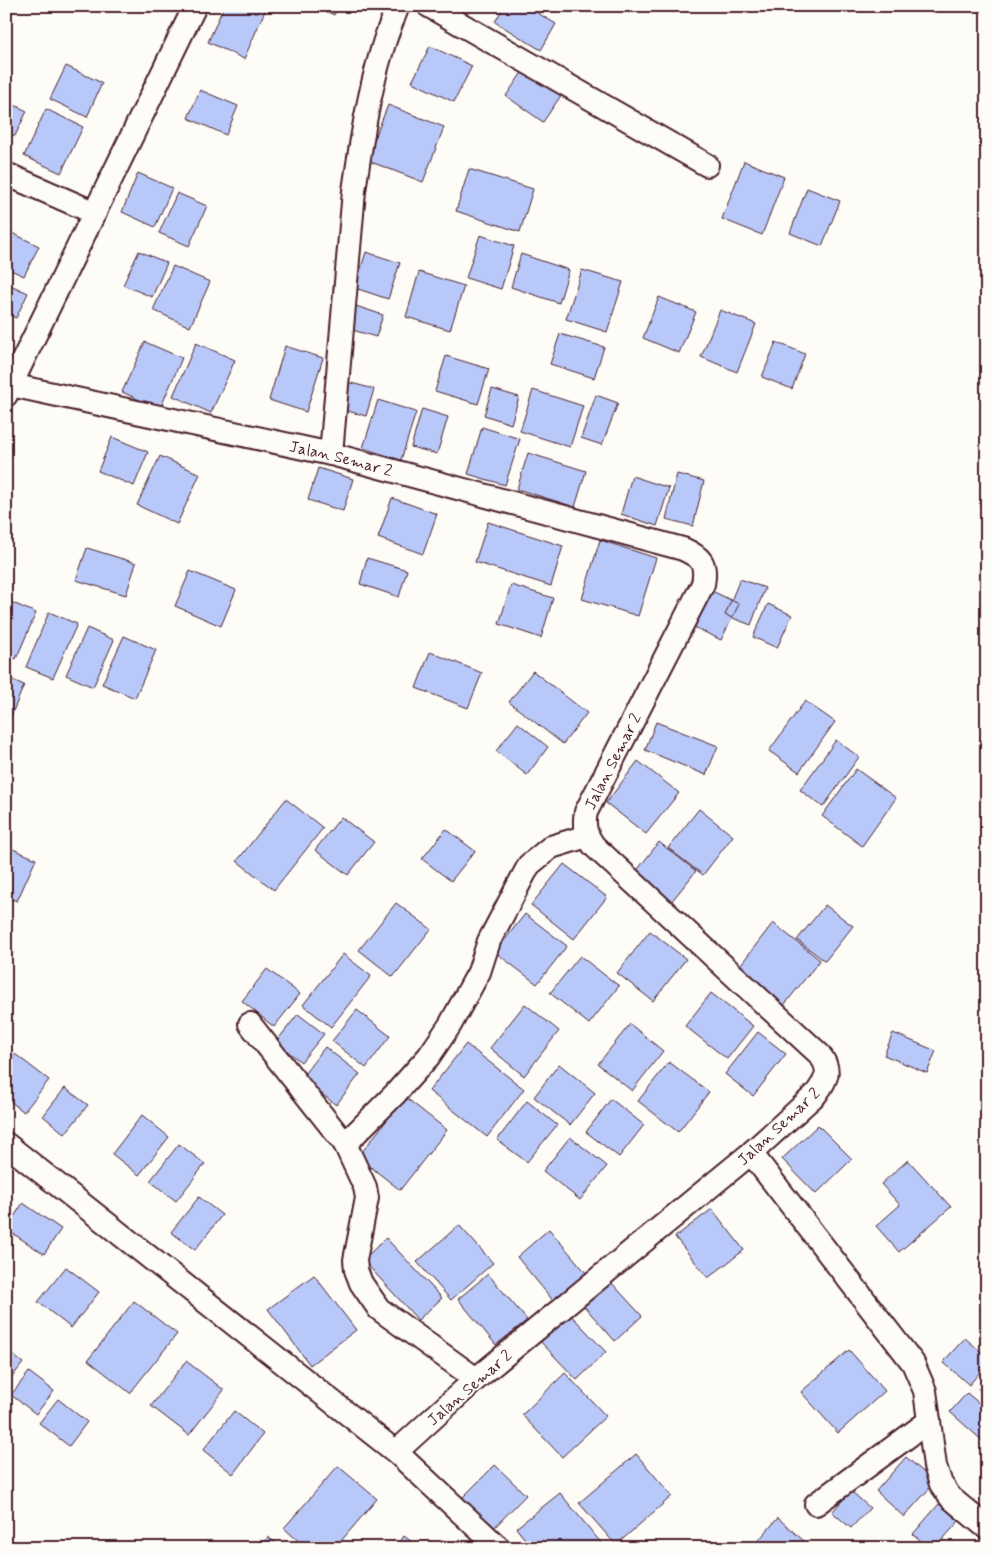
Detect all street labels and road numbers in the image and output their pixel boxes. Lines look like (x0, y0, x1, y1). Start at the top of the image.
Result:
street label: Jalan Semar 2 (287, 436, 395, 482)
street label: Jalan Semar 2 (580, 710, 647, 813)
street label: Jalan Semar 2 (733, 1083, 825, 1171)
street label: Jalan Semar 2 (423, 1345, 517, 1431)

